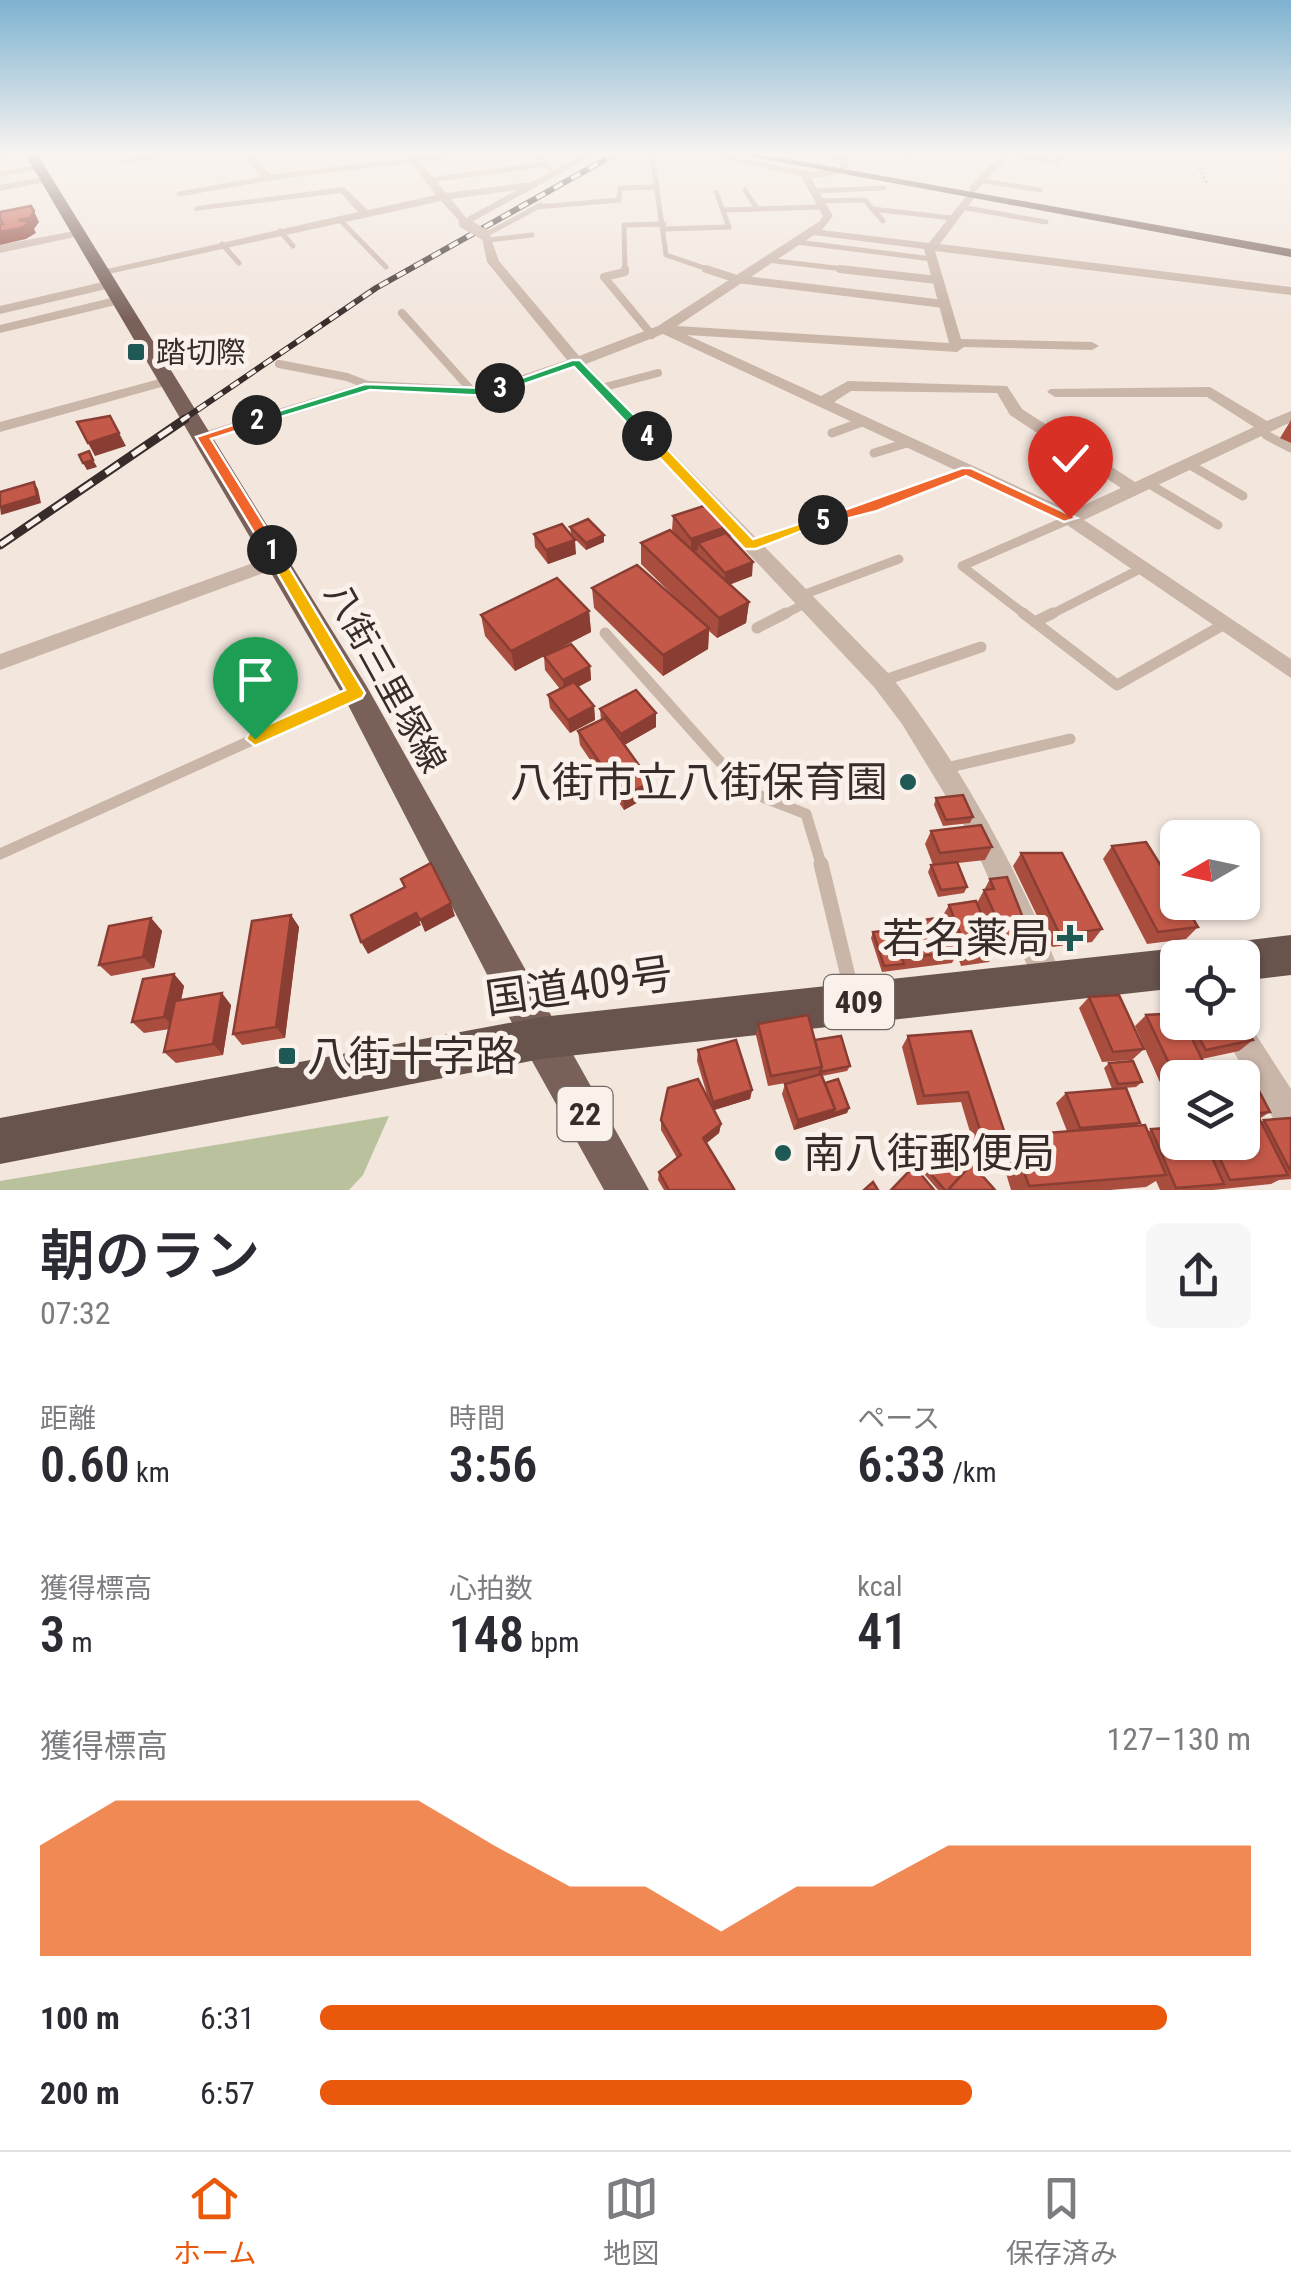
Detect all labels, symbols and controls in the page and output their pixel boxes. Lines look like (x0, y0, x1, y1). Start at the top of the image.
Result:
place label: 踏切際 (156, 335, 246, 370)
marker: 踏切際 (125, 341, 147, 363)
pin: 3 (475, 363, 525, 413)
text: 3 (493, 371, 507, 404)
pin: 2 (232, 395, 282, 445)
text: 2 (250, 403, 264, 436)
pin: 4 (622, 411, 672, 461)
pin (1028, 416, 1113, 519)
text: 4 (640, 419, 654, 452)
icon: check (1043, 431, 1098, 486)
pin: 5 (798, 495, 848, 545)
text: 5 (816, 503, 830, 536)
pin: 1 (247, 525, 297, 575)
text: 1 (265, 533, 279, 566)
street label: 八街三里塚線 (316, 576, 454, 780)
pin (213, 637, 298, 740)
icon: arrive (228, 652, 283, 707)
place label: 八街市立八街保育園 (510, 758, 888, 807)
marker: 八街市立八街保育園 (897, 771, 919, 793)
north arrow (1160, 820, 1260, 920)
map controls (1160, 820, 1260, 1160)
place label: 若名薬局 (882, 914, 1050, 963)
marker: 若名薬局 (1059, 927, 1081, 949)
button: locate (1160, 940, 1260, 1040)
street label: 国道409号 (482, 949, 676, 1023)
road number: 409 (824, 975, 894, 1029)
place label: 八街十字路 (307, 1032, 517, 1081)
marker: 八街十字路 (276, 1045, 298, 1067)
button: layers (1160, 1060, 1260, 1160)
road number: 22 (558, 1087, 612, 1141)
place label: 南八街郵便局 (803, 1129, 1055, 1178)
marker: 南八街郵便局 (772, 1142, 794, 1164)
button: share (1146, 1223, 1251, 1328)
text: 朝のラン (40, 1224, 260, 1288)
text: 07:32 (40, 1294, 111, 1332)
text: 距離 (40, 1402, 96, 1435)
text: 時間 (449, 1402, 505, 1435)
text: ペース (857, 1402, 940, 1435)
text: 0.60 (40, 1436, 130, 1494)
text: 3:56 (449, 1436, 537, 1494)
text: 6:33 (857, 1436, 946, 1494)
text: km (130, 1456, 170, 1489)
text: /km (946, 1456, 997, 1489)
text: kcal (857, 1570, 902, 1603)
text: 獲得標高 (40, 1572, 152, 1605)
text: 心拍数 (449, 1572, 533, 1605)
text: 41 (857, 1603, 908, 1661)
text: 3 (40, 1606, 65, 1664)
text: 148 (449, 1606, 524, 1664)
text: m (65, 1626, 93, 1659)
text: bpm (524, 1626, 579, 1659)
text: 127–130 m (1106, 1720, 1251, 1758)
text: 獲得標高 (40, 1727, 168, 1765)
text: 100 m (40, 1999, 120, 2037)
text: 6:31 (200, 1999, 255, 2037)
text: 200 m (40, 2074, 120, 2112)
text: 6:57 (200, 2074, 255, 2112)
tab: ホーム (173, 2171, 256, 2271)
tab: 地図 (603, 2171, 659, 2271)
tab: 保存済み (1006, 2171, 1118, 2271)

